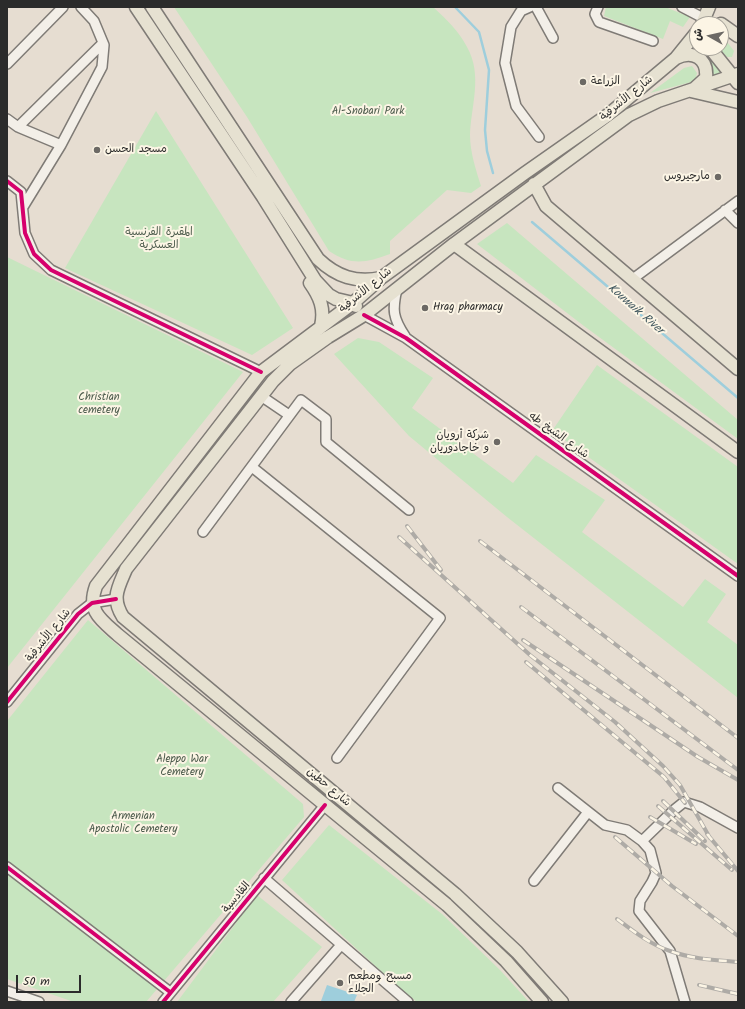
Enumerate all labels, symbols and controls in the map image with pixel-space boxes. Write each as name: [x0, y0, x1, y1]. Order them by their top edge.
north arrow: [689, 16, 729, 56]
text: ش: [688, 27, 708, 42]
street label: شارع الأشرفية: [598, 74, 656, 124]
place label: الزراعة: [591, 75, 620, 89]
marker: الزراعة: [578, 77, 588, 87]
park label: Al-Snobari Park: [332, 105, 404, 119]
place label: مسجد الحسن: [105, 143, 167, 157]
marker: مسجد الحسن: [92, 145, 102, 155]
place label: مارجيروس: [664, 170, 710, 184]
marker: مارجيروس: [713, 172, 723, 182]
park label: المقبرة الفرنسية العسكرية: [125, 226, 193, 252]
street label: شارع الأشرفية: [337, 266, 395, 316]
water label: Kouwaik River: [604, 282, 666, 338]
place label: Hrag pharmacy: [433, 301, 503, 315]
marker: Hrag pharmacy: [420, 303, 430, 313]
park label: Christian cemetery: [78, 391, 120, 417]
street label: شارع الشيخ طه: [526, 410, 590, 462]
place label: شركة أرويان و خاجادوريان: [430, 429, 489, 455]
marker: شركة أرويان و خاجادوريان: [492, 437, 502, 447]
street label: شارع الأشرفية: [24, 607, 74, 665]
park label: Aleppo War Cemetery: [156, 753, 208, 779]
street label: شارع حطين: [303, 766, 353, 810]
park label: Armenian Apostolic Cemetery: [89, 810, 177, 836]
street label: القادسية: [220, 880, 254, 916]
scale bar: [18, 967, 83, 993]
place label: مسبح ومطعم الجلاء: [348, 970, 412, 996]
text: 50 m: [23, 972, 50, 991]
marker: مسبح ومطعم الجلاء: [335, 978, 345, 988]

